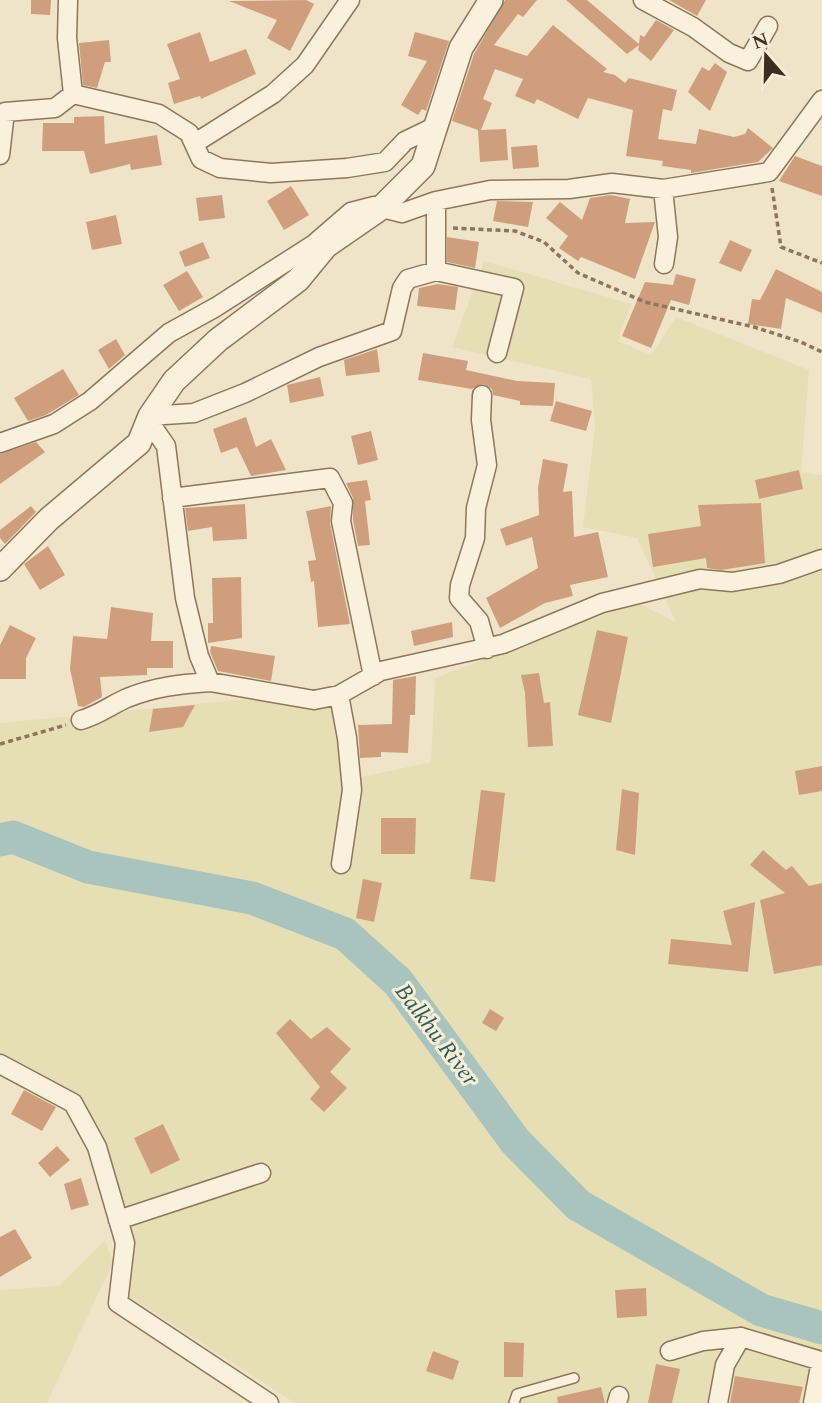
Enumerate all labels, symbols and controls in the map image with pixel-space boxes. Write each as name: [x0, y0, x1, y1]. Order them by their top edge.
north arrow: [731, 21, 801, 91]
text: N: [748, 25, 773, 58]
water label: Balkhu River: [386, 976, 487, 1095]

